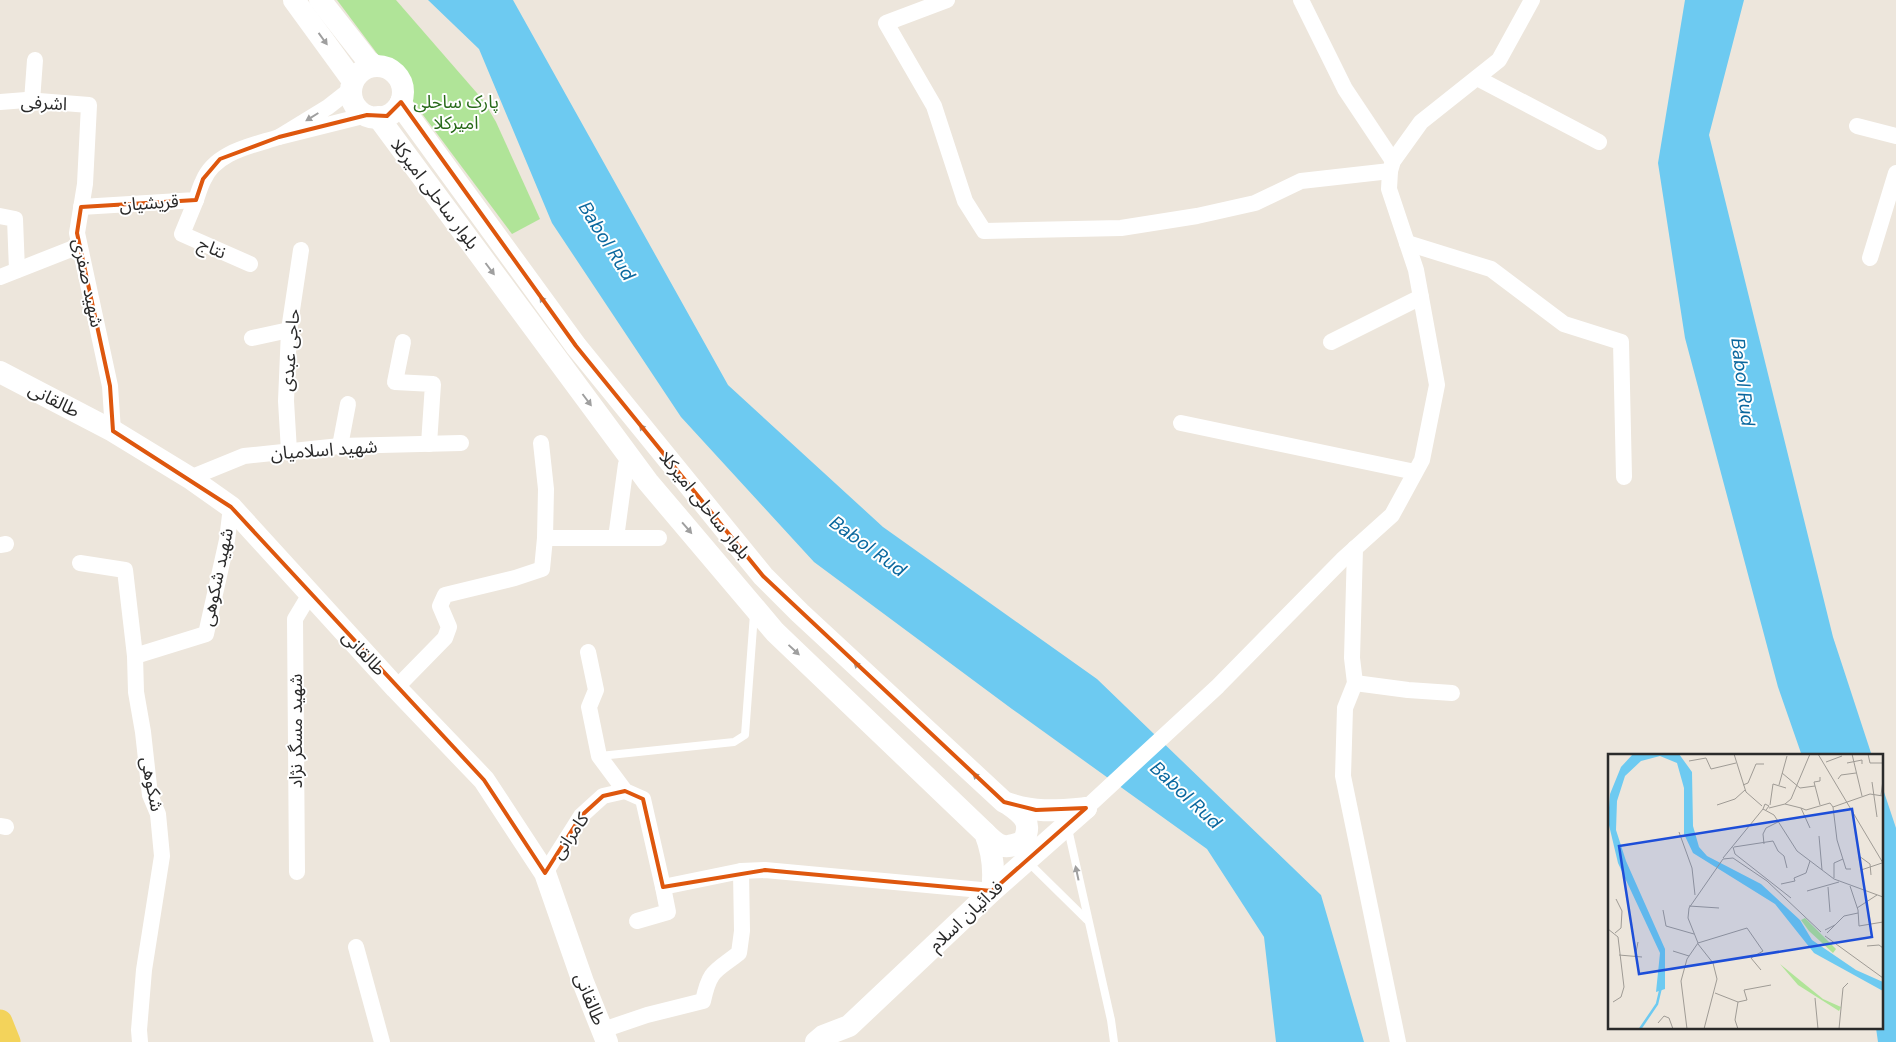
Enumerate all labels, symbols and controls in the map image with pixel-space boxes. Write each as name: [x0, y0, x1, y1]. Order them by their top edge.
one-way arrow: [318, 32, 328, 46]
street label: اشرفی: [20, 90, 68, 116]
park label: پارک ساحلی امیرکلا: [413, 90, 499, 135]
one-way arrow: [305, 113, 319, 122]
street label: بلوار ساحلی امیرکلا: [385, 134, 485, 254]
street label: قریشیان: [118, 189, 180, 217]
water label: Babol Rud: [573, 197, 642, 286]
street label: نتاج: [194, 231, 230, 265]
street label: شهید صفری: [67, 236, 109, 330]
one-way arrow: [485, 262, 496, 275]
one-way arrow: [539, 296, 550, 309]
street label: حاجی عبدی: [274, 308, 306, 392]
water label: Babol Rud: [1725, 336, 1761, 429]
street label: طالقانی: [24, 377, 84, 423]
one-way arrow: [582, 393, 592, 407]
one-way arrow: [639, 424, 650, 437]
street label: شهید اسلامیان: [270, 434, 378, 466]
street label: بلوار ساحلی امیرکلا: [654, 446, 756, 564]
water label: Babol Rud: [825, 510, 912, 583]
one-way arrow: [681, 522, 692, 535]
street label: شهید شکوهی: [195, 526, 239, 628]
street label: طالقانی: [337, 625, 391, 681]
one-way arrow: [788, 644, 800, 656]
one-way arrow: [853, 661, 865, 673]
street label: شهید مسگر نژاد: [284, 674, 308, 788]
inset map: [1608, 754, 1884, 1030]
street label: شکوهی: [135, 755, 169, 813]
water label: Babol Rud: [1145, 756, 1228, 835]
one-way arrow: [972, 772, 984, 784]
street label: کامرانی: [545, 808, 595, 864]
one-way arrow: [1073, 864, 1081, 880]
street label: فدائیان اسلام: [924, 875, 1010, 958]
street label: طالقانی: [569, 969, 611, 1029]

